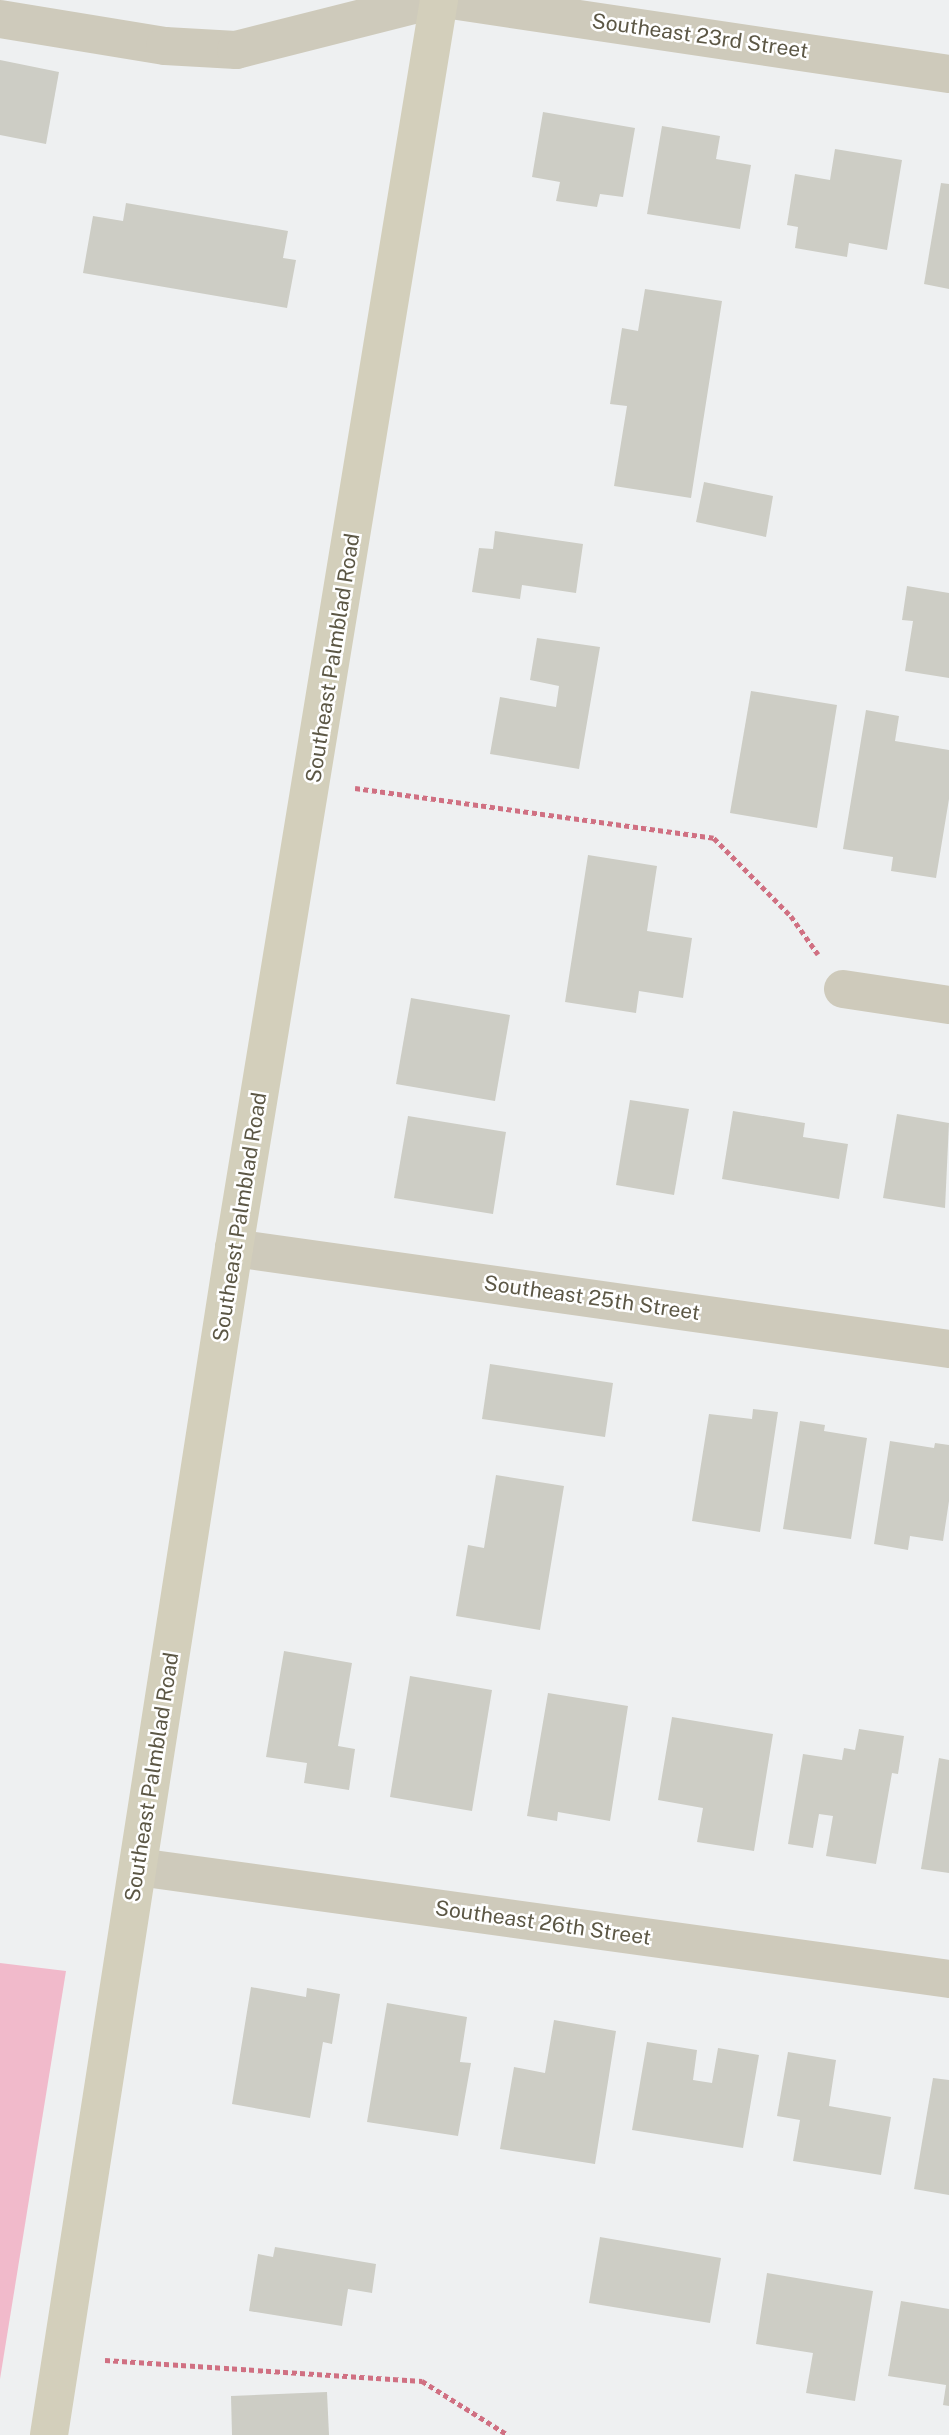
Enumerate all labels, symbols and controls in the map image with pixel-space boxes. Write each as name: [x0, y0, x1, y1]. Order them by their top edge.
street label: Southeast 23rd Street: [590, 8, 810, 64]
street label: Southeast Palmblad Road: [301, 531, 365, 785]
street label: Southeast Palmblad Road: [208, 1090, 272, 1344]
street label: Southeast 25th Street: [482, 1270, 702, 1326]
street label: Southeast Palmblad Road: [120, 1650, 184, 1904]
street label: Southeast 26th Street: [434, 1895, 652, 1951]

